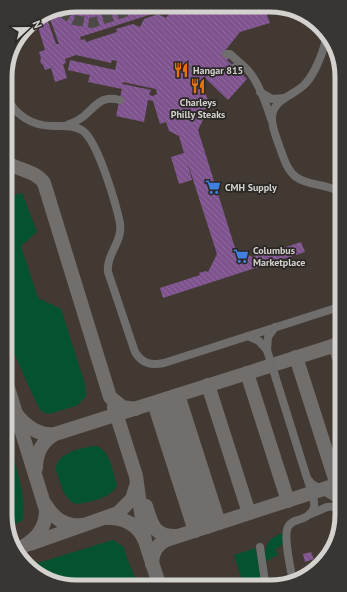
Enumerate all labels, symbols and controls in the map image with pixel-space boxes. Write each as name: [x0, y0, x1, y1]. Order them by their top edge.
north arrow: [8, 8, 48, 48]
text: N: [29, 18, 45, 30]
restaurant icon: Hangar 815: [172, 61, 190, 79]
place label: Hangar 815: [193, 64, 243, 77]
restaurant icon: Charleys Philly Steaks: [189, 77, 207, 95]
place label: Charleys Philly Steaks: [171, 96, 225, 121]
supermarket icon: CMH Supply: [204, 178, 222, 196]
place label: CMH Supply: [225, 181, 277, 194]
place label: Columbus Marketplace: [253, 244, 305, 269]
supermarket icon: Columbus Marketplace: [232, 247, 250, 265]

